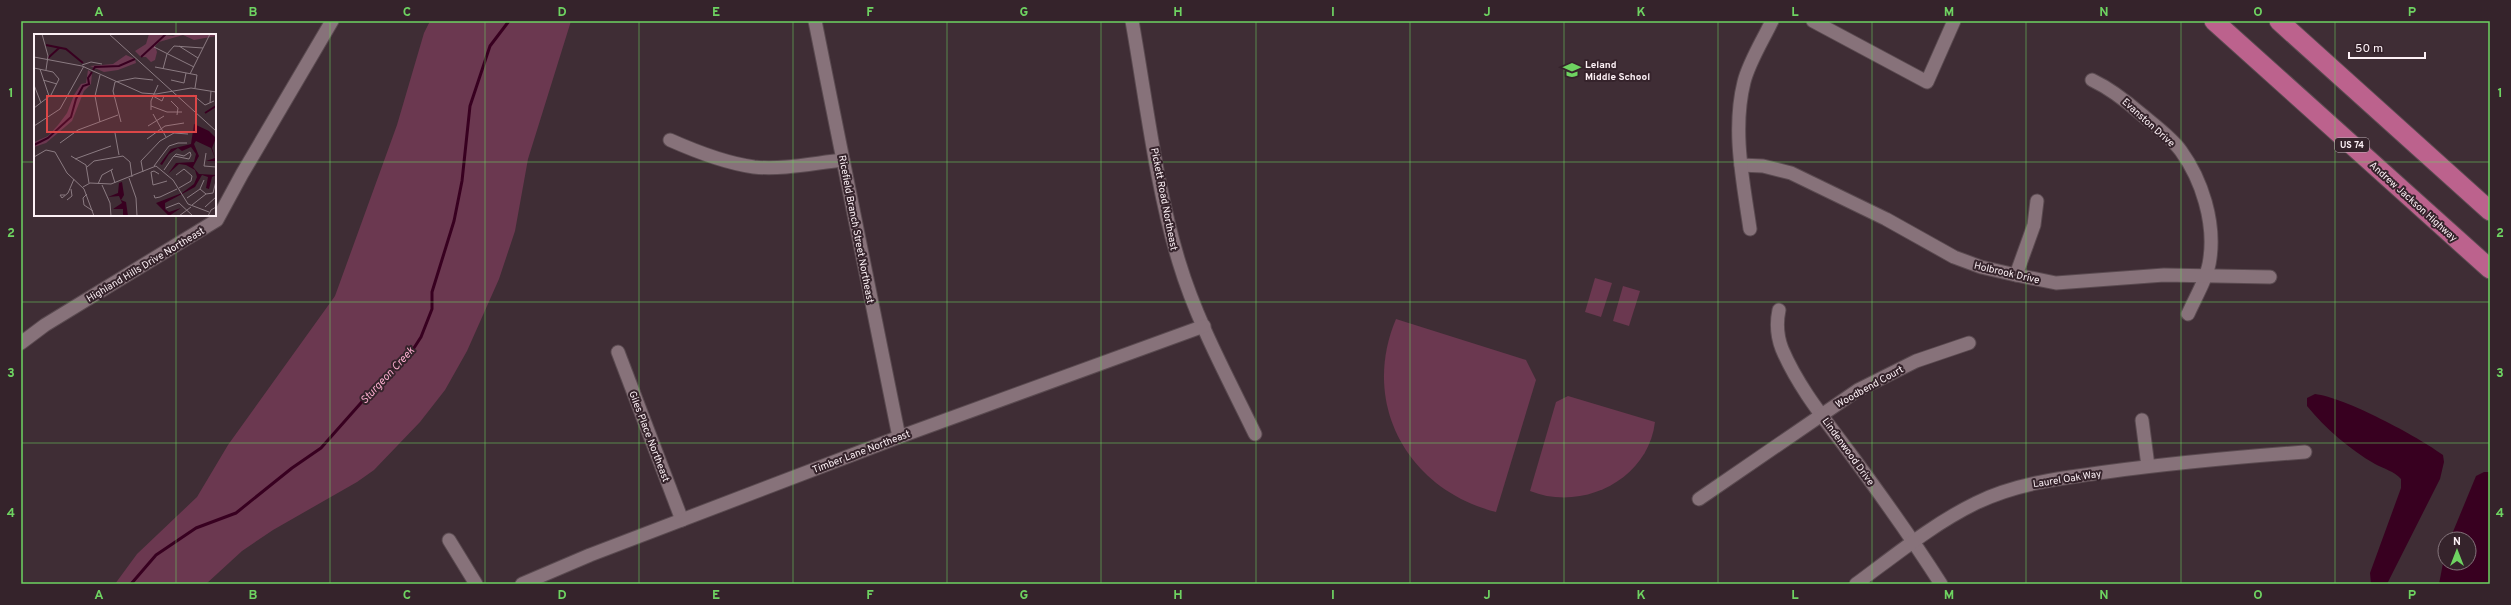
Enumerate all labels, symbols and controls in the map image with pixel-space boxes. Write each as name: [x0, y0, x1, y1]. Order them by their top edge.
text: A: [94, 5, 104, 21]
text: B: [249, 5, 258, 21]
text: C: [403, 5, 411, 21]
text: D: [557, 5, 567, 21]
text: E: [712, 5, 720, 21]
text: F: [866, 5, 874, 21]
text: G: [1020, 5, 1029, 21]
text: H: [1173, 5, 1183, 21]
text: I: [1331, 5, 1335, 21]
text: J: [1483, 5, 1491, 21]
text: K: [1636, 5, 1646, 21]
text: L: [1791, 5, 1799, 21]
text: M: [1944, 5, 1954, 21]
text: N: [2099, 5, 2109, 21]
text: O: [2253, 5, 2263, 21]
text: P: [2408, 5, 2417, 21]
inset map: [34, 34, 216, 216]
scale bar: [2349, 34, 2425, 60]
text: 50 m: [2355, 41, 2383, 57]
place label: Leland Middle School: [1585, 59, 1650, 84]
school or university icon: Leland Middle School: [1562, 60, 1582, 80]
text: 1: [8, 86, 14, 102]
text: 1: [2497, 86, 2503, 102]
street label: Evanston Drive: [2119, 96, 2177, 150]
road number: US 74: [2335, 138, 2369, 152]
street label: Pickett Road Northeast: [1147, 147, 1180, 252]
street label: Ricefield Branch Street Northeast: [835, 154, 876, 305]
street label: Andrew Jackson Highway: [2366, 159, 2460, 245]
street label: Highland Hills Drive Northeast: [84, 225, 207, 306]
text: 2: [7, 226, 15, 242]
text: 2: [2496, 226, 2504, 242]
street label: Holbrook Drive: [1973, 260, 2041, 287]
water label: Sturgeon Creek: [358, 344, 418, 407]
street label: Woodbend Court: [1833, 363, 1906, 411]
text: 3: [7, 366, 15, 382]
text: 3: [2496, 366, 2504, 382]
street label: Giles Place Northeast: [625, 389, 672, 484]
street label: Lindenwood Drive: [1819, 415, 1877, 488]
street label: Timber Lane Northeast: [811, 428, 913, 477]
street label: Laurel Oak Way: [2032, 468, 2102, 491]
text: 4: [7, 506, 15, 522]
text: 4: [2496, 506, 2504, 522]
north arrow: [2437, 531, 2477, 571]
text: N: [2453, 535, 2461, 549]
text: A: [94, 588, 104, 604]
text: B: [249, 588, 258, 604]
text: C: [403, 588, 411, 604]
text: D: [557, 588, 567, 604]
text: E: [712, 588, 720, 604]
text: F: [866, 588, 874, 604]
text: G: [1020, 588, 1029, 604]
text: H: [1173, 588, 1183, 604]
text: I: [1331, 588, 1335, 604]
text: J: [1483, 588, 1491, 604]
text: K: [1636, 588, 1646, 604]
text: L: [1791, 588, 1799, 604]
text: M: [1944, 588, 1954, 604]
text: N: [2099, 588, 2109, 604]
text: O: [2253, 588, 2263, 604]
text: P: [2408, 588, 2417, 604]

